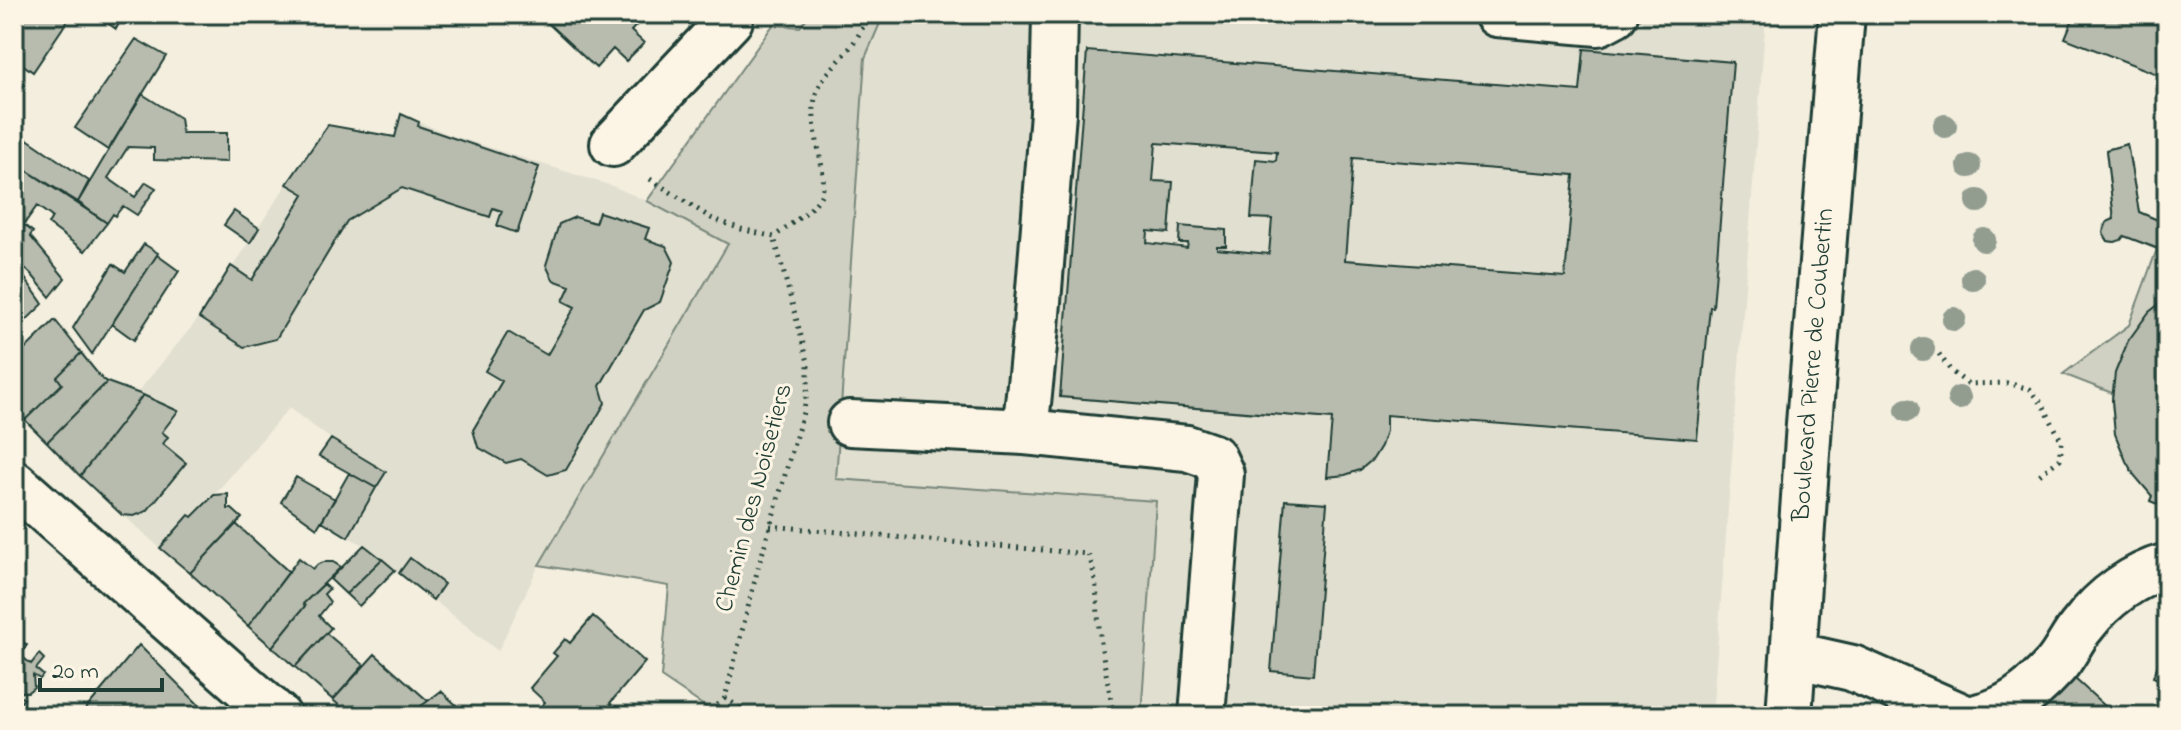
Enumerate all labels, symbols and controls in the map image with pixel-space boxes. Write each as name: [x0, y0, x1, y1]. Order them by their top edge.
street label: Boulevard Pierre de Coubertin: [1783, 207, 1845, 524]
street label: Chemin des Noisetiers: [706, 379, 804, 617]
scale bar: [40, 642, 162, 692]
text: 20 m: [52, 655, 99, 690]

